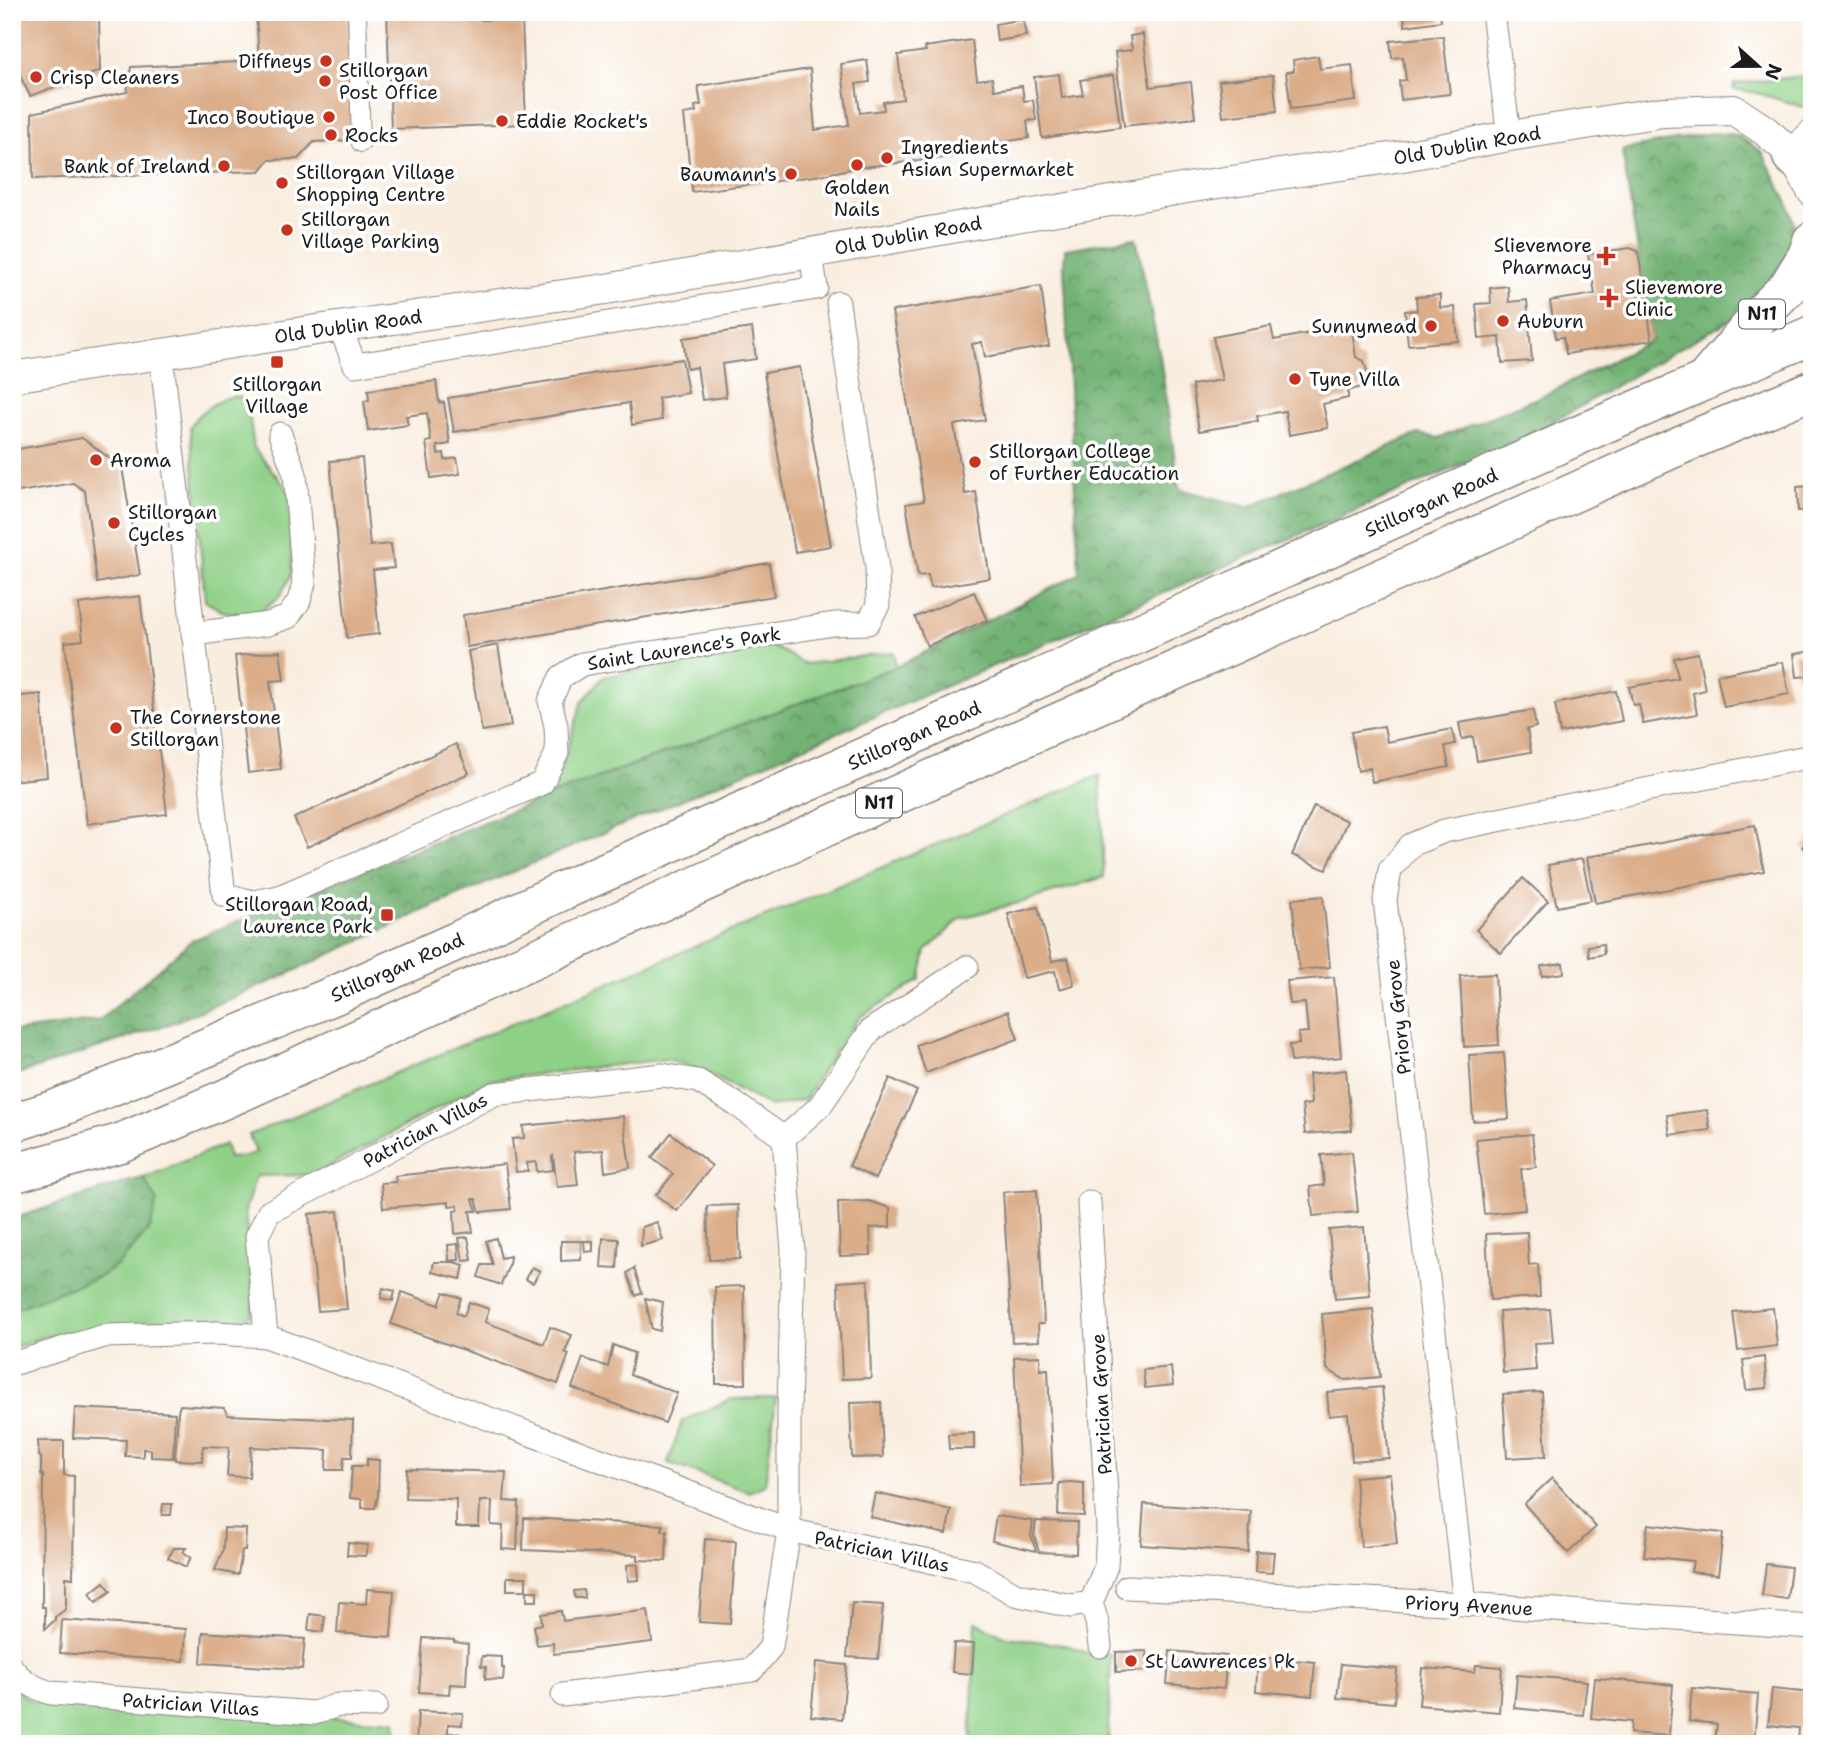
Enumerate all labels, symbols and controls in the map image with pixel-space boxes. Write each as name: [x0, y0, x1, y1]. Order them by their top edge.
north arrow: [1722, 32, 1792, 102]
place label: Diffneys: [238, 49, 312, 74]
marker: Diffneys: [318, 53, 334, 69]
place label: Stillorgan Post Office: [339, 58, 438, 105]
text: N: [1759, 60, 1788, 83]
place label: Crisp Cleaners: [50, 65, 180, 90]
marker: Crisp Cleaners: [28, 69, 44, 85]
marker: Stillorgan Post Office: [317, 73, 333, 89]
place label: Inco Boutique: [187, 105, 315, 130]
marker: Inco Boutique: [321, 109, 337, 125]
place label: Eddie Rocket's: [516, 109, 648, 134]
marker: Eddie Rocket's: [494, 113, 510, 129]
street label: Old Dublin Road: [1392, 120, 1543, 171]
place label: Rocks: [345, 123, 398, 148]
marker: Rocks: [323, 127, 339, 143]
place label: Ingredients Asian Supermarket: [901, 135, 1074, 182]
marker: Ingredients Asian Supermarket: [879, 150, 895, 166]
place label: Bank of Ireland: [64, 154, 210, 179]
marker: Golden Nails: [849, 157, 865, 173]
marker: Bank of Ireland: [216, 158, 232, 174]
place label: Stillorgan Village Shopping Centre: [296, 160, 455, 207]
place label: Baumann's: [680, 162, 777, 187]
marker: Baumann's: [783, 166, 799, 182]
marker: Stillorgan Village Shopping Centre: [274, 175, 290, 191]
place label: Golden Nails: [824, 175, 890, 222]
place label: Stillorgan Village Parking: [301, 207, 439, 254]
street label: Old Dublin Road: [833, 210, 984, 261]
marker: Stillorgan Village Parking: [279, 222, 295, 238]
place label: Slievemore Pharmacy: [1494, 233, 1592, 280]
marker: Slievemore Pharmacy: [1598, 248, 1614, 264]
place label: Slievemore Clinic: [1625, 275, 1723, 322]
marker: Slievemore Clinic: [1599, 288, 1619, 308]
road number: N11: [1739, 300, 1785, 328]
street label: Old Dublin Road: [273, 304, 424, 349]
place label: Auburn: [1517, 309, 1584, 334]
marker: Auburn: [1495, 313, 1511, 329]
place label: Sunnymead: [1312, 314, 1417, 339]
marker: Sunnymead: [1423, 318, 1439, 334]
marker: Stillorgan Village: [269, 354, 285, 370]
place label: Tyne Villa: [1309, 367, 1400, 392]
marker: Tyne Villa: [1287, 371, 1303, 387]
place label: Stillorgan Village: [232, 372, 322, 419]
place label: Stillorgan College of Further Education: [989, 439, 1179, 486]
place label: Aroma: [110, 448, 171, 473]
marker: Aroma: [88, 452, 104, 468]
marker: Stillorgan College of Further Education: [967, 454, 983, 470]
street label: Stillorgan Road: [1361, 462, 1502, 543]
place label: Stillorgan Cycles: [128, 500, 217, 547]
marker: Stillorgan Cycles: [106, 515, 122, 531]
street label: Saint Laurence's Park: [586, 621, 783, 676]
street label: Stillorgan Road: [844, 695, 985, 776]
place label: The Cornerstone Stillorgan: [130, 705, 281, 752]
marker: The Cornerstone Stillorgan: [108, 720, 124, 736]
road number: N11: [856, 788, 902, 818]
place label: Stillorgan Road, Laurence Park: [225, 892, 373, 939]
marker: Stillorgan Road, Laurence Park: [379, 907, 395, 923]
street label: Stillorgan Road: [327, 927, 468, 1008]
street label: Priory Grove: [1380, 958, 1417, 1076]
street label: Patrician Villas: [359, 1087, 492, 1174]
street label: Patrician Grove: [1085, 1333, 1118, 1475]
street label: Patrician Villas: [812, 1525, 952, 1578]
street label: Priory Avenue: [1404, 1590, 1534, 1621]
place label: St Lawrences Pk: [1145, 1649, 1296, 1674]
marker: St Lawrences Pk: [1123, 1653, 1139, 1669]
street label: Patrician Villas: [121, 1687, 261, 1722]

